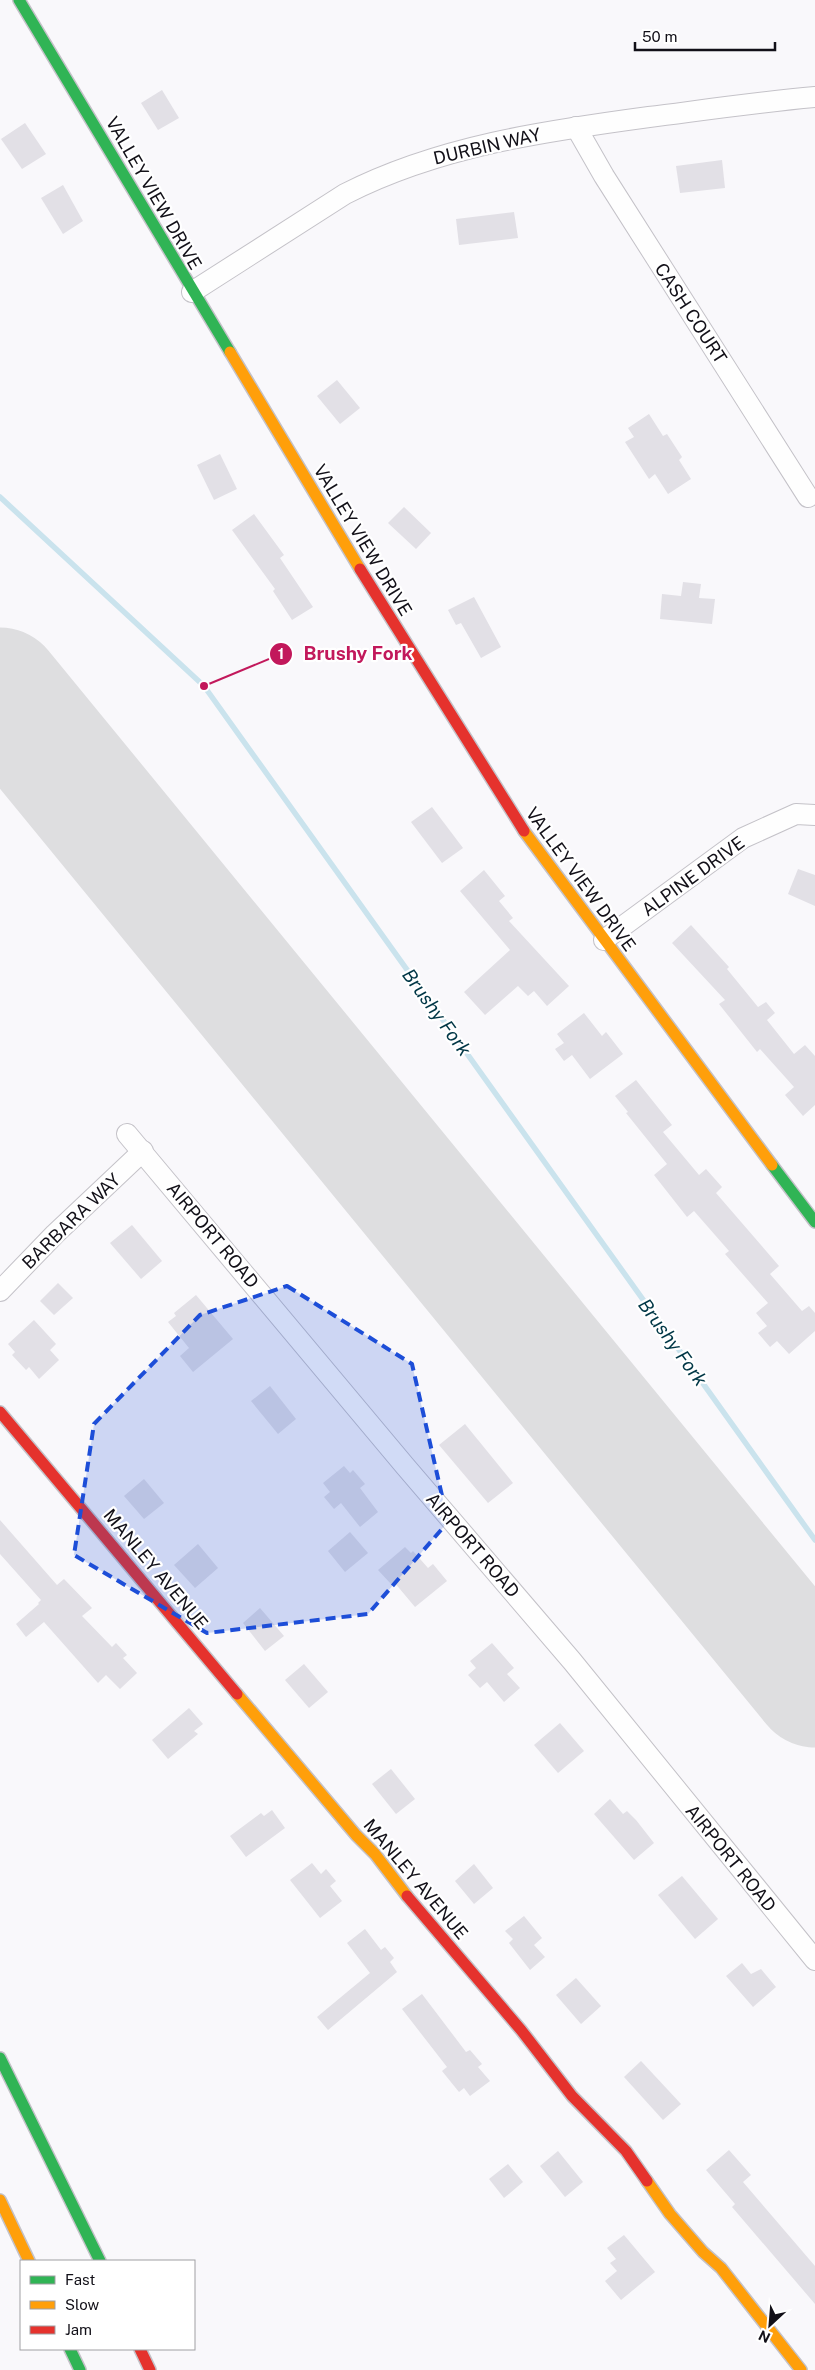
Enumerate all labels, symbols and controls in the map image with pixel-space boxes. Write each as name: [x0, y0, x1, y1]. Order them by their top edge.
scale bar: [635, 20, 775, 52]
text: 50 m: [642, 28, 677, 45]
street label: VALLEY VIEW DRIVE: [102, 113, 206, 273]
street label: DURBIN WAY: [431, 123, 543, 169]
street label: CASH COURT: [651, 259, 731, 367]
street label: VALLEY VIEW DRIVE: [309, 461, 417, 619]
callout: Brushy Fork: [268, 637, 422, 671]
text: Brushy Fork: [304, 642, 412, 664]
text: 1: [278, 645, 284, 662]
street label: VALLEY VIEW DRIVE: [522, 803, 640, 955]
street label: ALPINE DRIVE: [638, 832, 748, 920]
water label: Brushy Fork: [398, 964, 476, 1060]
street label: BARBARA WAY: [18, 1169, 124, 1273]
street label: AIRPORT ROAD: [163, 1178, 263, 1292]
water label: Brushy Fork: [634, 1294, 712, 1390]
street label: AIRPORT ROAD: [422, 1488, 524, 1602]
street label: MANLEY AVENUE: [100, 1505, 212, 1633]
street label: AIRPORT ROAD: [681, 1800, 781, 1916]
street label: MANLEY AVENUE: [360, 1815, 472, 1943]
legend: [20, 2260, 195, 2350]
text: Fast: [65, 2271, 95, 2288]
text: Slow: [65, 2296, 100, 2313]
north arrow: [745, 2300, 795, 2350]
text: Jam: [65, 2321, 92, 2338]
text: N: [756, 2327, 773, 2346]

